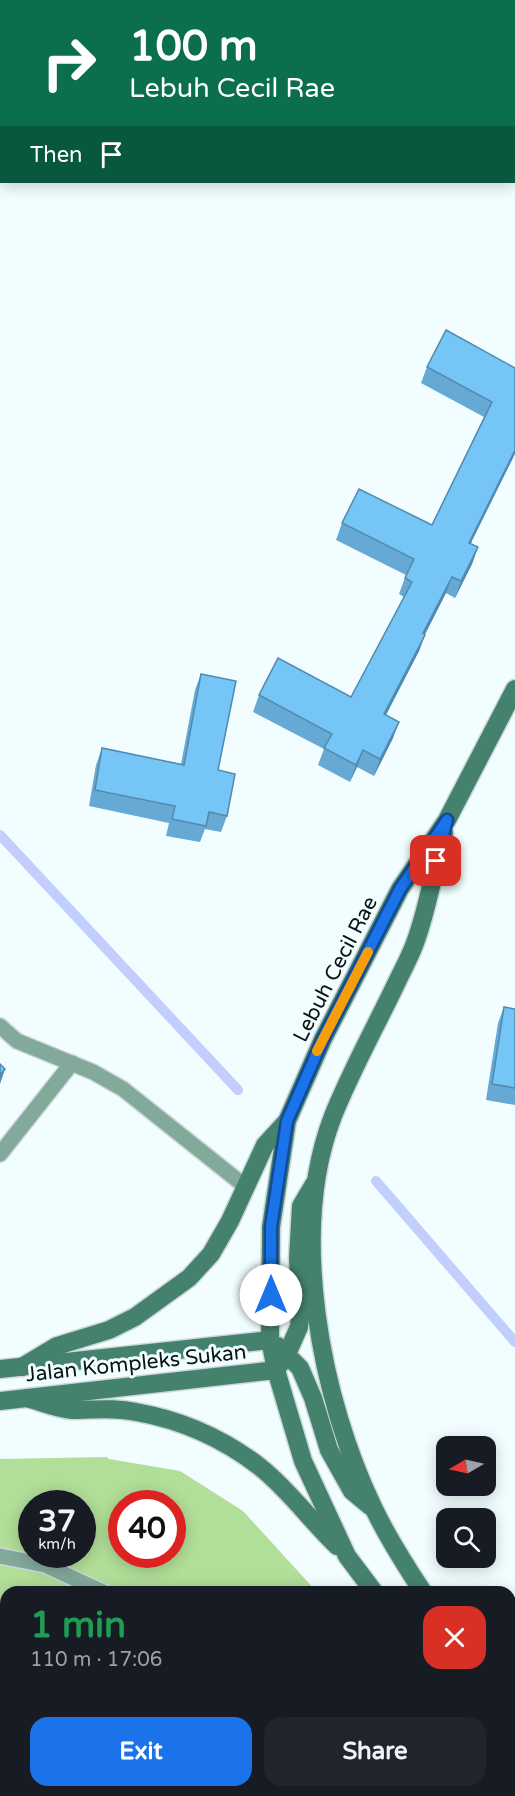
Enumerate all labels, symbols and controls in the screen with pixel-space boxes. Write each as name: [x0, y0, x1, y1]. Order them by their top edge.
text: 100 m: [129, 21, 258, 72]
icon: right: [30, 24, 108, 102]
text: Lebuh Cecil Rae: [129, 72, 335, 105]
icon: arrive: [95, 138, 128, 171]
text: Then: [30, 142, 83, 168]
pin: [410, 835, 461, 886]
icon: arrive: [419, 844, 452, 877]
street label: Lebuh Cecil Rae: [288, 892, 383, 1046]
position arrow: [239, 1263, 303, 1327]
street label: Jalan Kompleks Sukan: [25, 1339, 248, 1388]
north arrow: [436, 1436, 496, 1496]
map controls: [436, 1436, 496, 1568]
speed limit sign: 40: [108, 1490, 186, 1568]
text: 37: [38, 1503, 76, 1540]
button: search: [436, 1508, 496, 1568]
text: km/h: [38, 1535, 76, 1553]
text: 1 min: [30, 1604, 126, 1647]
button: close: [423, 1606, 486, 1669]
text: 110 m · 17:06: [30, 1648, 162, 1672]
button: Exit: [30, 1717, 252, 1786]
button: Share: [264, 1717, 486, 1786]

